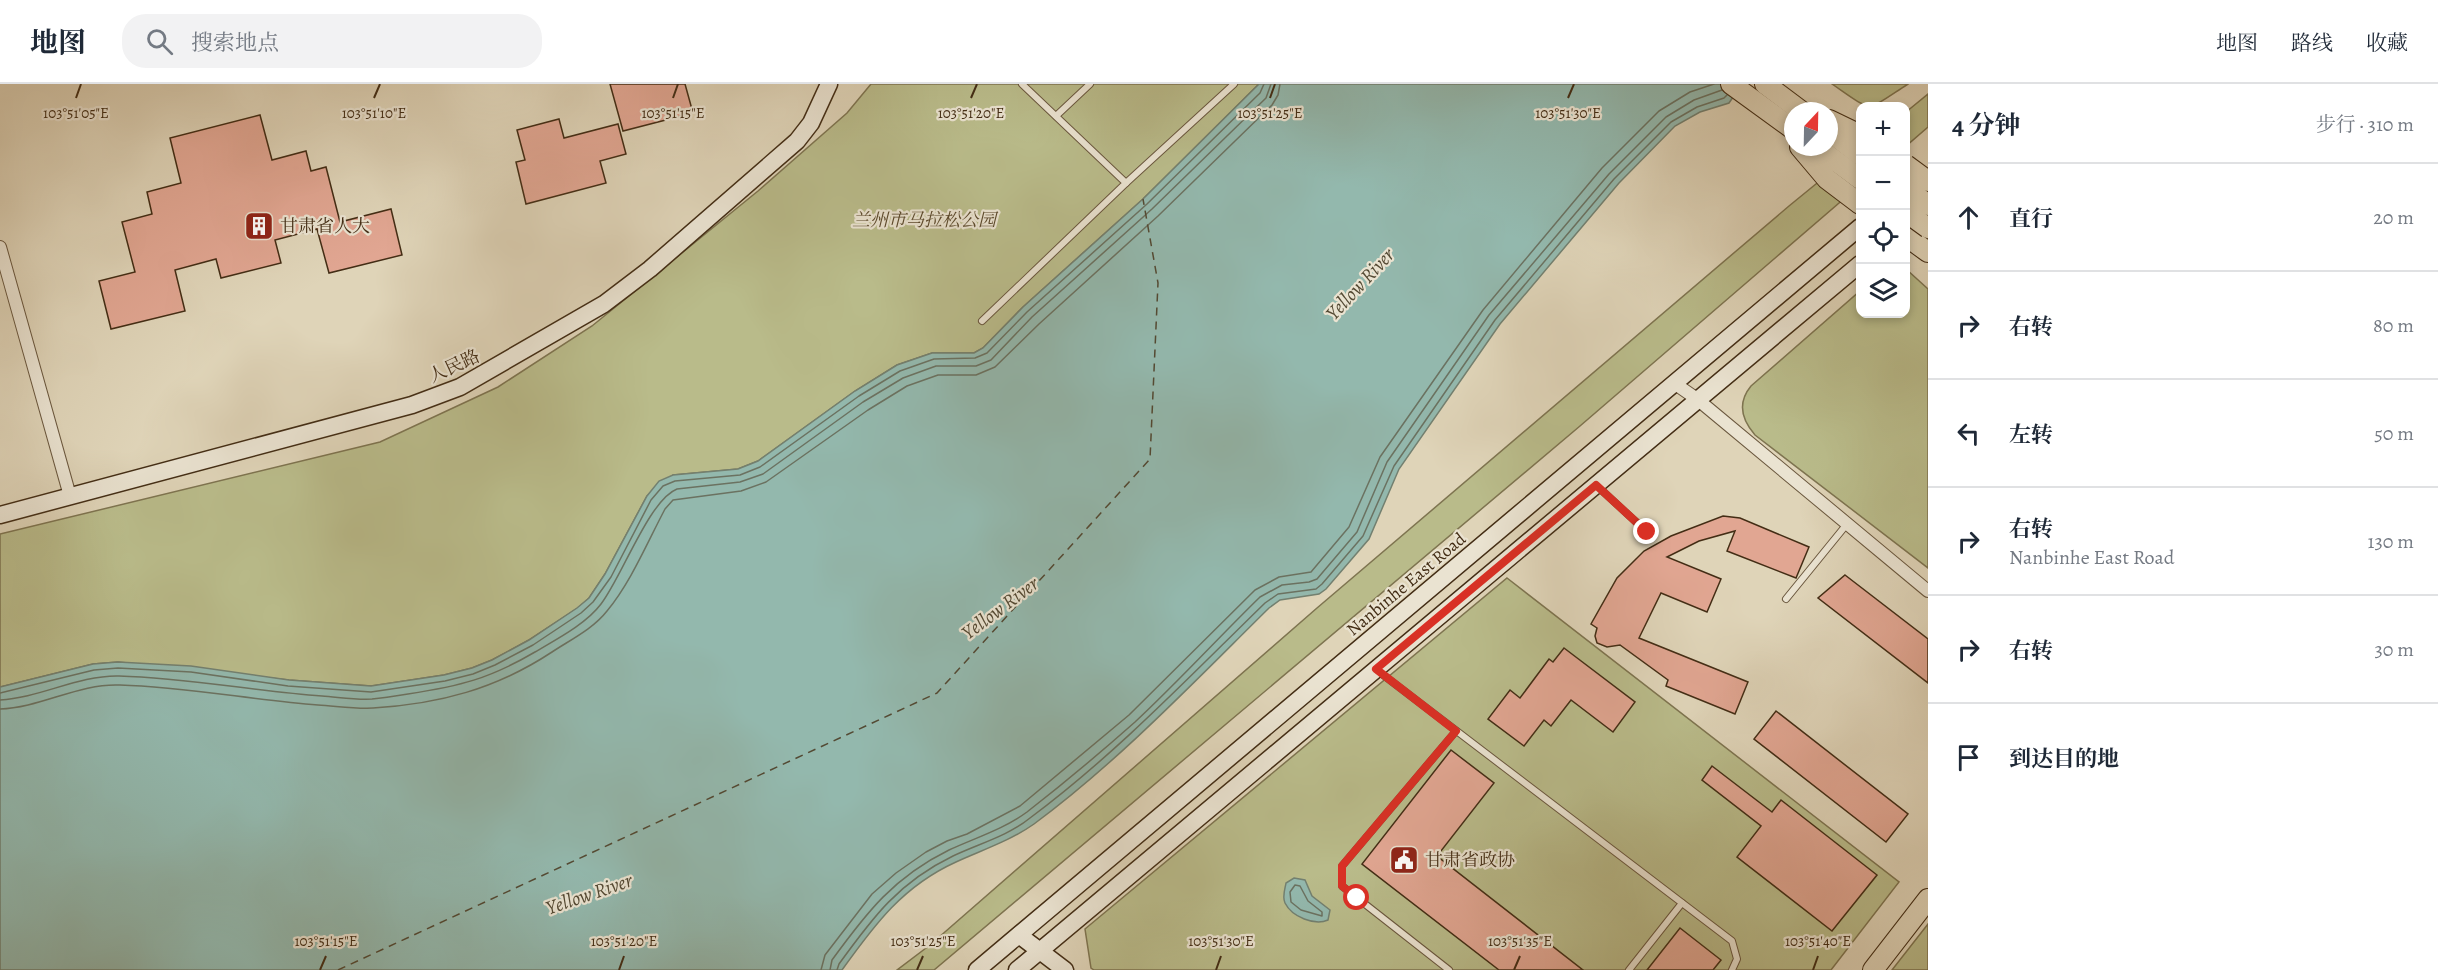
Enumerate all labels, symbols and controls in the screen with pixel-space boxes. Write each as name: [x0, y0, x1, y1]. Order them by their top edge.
search box: [122, 14, 542, 68]
text: 地图: [30, 24, 86, 62]
icon: search: [143, 25, 176, 58]
text: 搜索地点: [191, 28, 279, 58]
text: 地图: [2216, 29, 2258, 57]
text: 路线: [2291, 29, 2333, 57]
text: 收藏: [2366, 29, 2408, 57]
north arrow: [1784, 102, 1838, 156]
map controls: [1856, 102, 1910, 318]
button: +: [1856, 102, 1910, 156]
text: 103°51'05"E: [43, 103, 109, 123]
text: 103°51'10"E: [342, 103, 406, 123]
text: 103°51'15"E: [641, 103, 705, 123]
text: 103°51'20"E: [938, 103, 1004, 123]
text: 103°51'25"E: [1237, 103, 1303, 123]
text: 103°51'30"E: [1535, 103, 1601, 123]
text: 4 分钟: [1952, 108, 2021, 143]
text: 步行 · 310 m: [2316, 111, 2414, 138]
button: −: [1856, 156, 1910, 210]
icon: ahead: [1952, 201, 1985, 234]
text: 直行: [2009, 204, 2053, 234]
text: 20 m: [2373, 204, 2414, 231]
park label: 兰州市马拉松公园: [852, 208, 999, 232]
building icon: 甘肃省人大: [243, 210, 275, 242]
button: locate: [1856, 210, 1910, 264]
place label: 甘肃省人大: [280, 214, 370, 238]
water label: Yellow River: [1320, 241, 1401, 326]
button: layers: [1856, 264, 1910, 318]
icon: right: [1952, 309, 1985, 342]
text: 右转: [2009, 312, 2053, 342]
text: 80 m: [2373, 312, 2414, 339]
street label: 人民路: [424, 344, 484, 388]
icon: left: [1952, 417, 1985, 450]
text: 左转: [2009, 420, 2053, 450]
text: 50 m: [2374, 420, 2414, 447]
text: 右转: [2009, 514, 2053, 544]
route end: [1633, 518, 1659, 544]
icon: right: [1952, 525, 1985, 558]
street label: Nanbinhe East Road: [1341, 527, 1471, 641]
text: 130 m: [2368, 528, 2414, 555]
text: Nanbinhe East Road: [2009, 544, 2175, 571]
water label: Yellow River: [956, 570, 1045, 646]
icon: right: [1952, 633, 1985, 666]
text: 右转: [2009, 636, 2053, 666]
text: 30 m: [2374, 636, 2414, 663]
icon: arrive: [1952, 741, 1985, 774]
text: 到达目的地: [2009, 744, 2119, 774]
public building icon: 甘肃省政协: [1388, 844, 1420, 876]
place label: 甘肃省政协: [1425, 848, 1515, 872]
water label: Yellow River: [542, 866, 637, 921]
route start: [1343, 884, 1369, 910]
text: 103°51'15"E: [294, 931, 358, 951]
text: 103°51'20"E: [591, 931, 657, 951]
text: 103°51'25"E: [890, 931, 956, 951]
text: 103°51'30"E: [1188, 931, 1254, 951]
text: 103°51'35"E: [1488, 931, 1552, 951]
text: 103°51'40"E: [1785, 931, 1851, 951]

